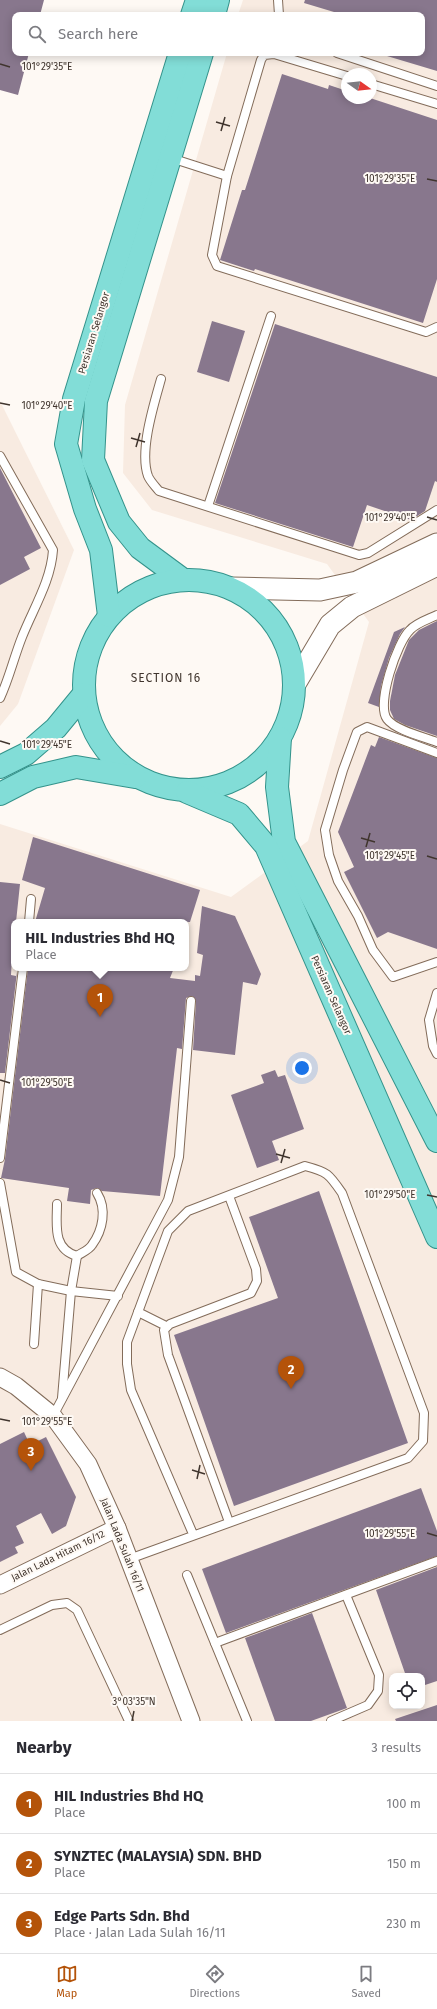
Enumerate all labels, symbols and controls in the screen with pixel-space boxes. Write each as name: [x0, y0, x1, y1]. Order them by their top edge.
search box: [12, 12, 425, 56]
icon: search: [26, 23, 48, 45]
text: Search here: [58, 25, 138, 43]
text: 101°29'35"E: [22, 61, 72, 73]
north arrow: [341, 68, 377, 104]
text: 101°29'35"E: [365, 173, 415, 185]
street label: Persiaran Selangor: [76, 291, 112, 375]
text: 101°29'40"E: [21, 400, 73, 412]
text: 101°29'40"E: [364, 512, 416, 524]
district label: SECTION 16: [131, 671, 201, 685]
text: 101°29'45"E: [22, 739, 72, 751]
text: 101°29'45"E: [365, 850, 415, 862]
popup: [11, 919, 189, 971]
text: HIL Industries Bhd HQ: [25, 929, 175, 947]
text: Place: [25, 947, 57, 962]
street label: Persiaran Selangor: [308, 954, 354, 1036]
pin: 1: [87, 984, 113, 1017]
your location: [292, 1058, 312, 1078]
text: 101°29'50"E: [21, 1077, 73, 1089]
text: 101°29'50"E: [364, 1189, 416, 1201]
pin: 2: [278, 1356, 304, 1389]
text: 101°29'55"E: [22, 1416, 72, 1428]
pin: 3: [18, 1438, 44, 1471]
street label: Jalan Lada Sulah 16/11: [98, 1496, 146, 1594]
street label: Jalan Lada Hitam 16/12: [9, 1528, 107, 1584]
text: 101°29'55"E: [365, 1528, 415, 1540]
map controls: [389, 1673, 425, 1709]
button: locate: [389, 1673, 425, 1709]
text: 3°03'35"N: [112, 1696, 156, 1708]
text: Nearby: [16, 1737, 71, 1758]
text: 3 results: [371, 1740, 421, 1755]
text: HIL Industries Bhd HQ: [54, 1787, 203, 1805]
text: 1: [26, 1796, 32, 1811]
text: 100 m: [386, 1796, 421, 1811]
text: Place: [54, 1805, 85, 1820]
text: SYNZTEC (MALAYSIA) SDN. BHD: [54, 1847, 262, 1865]
text: 2: [26, 1856, 32, 1871]
text: 150 m: [387, 1856, 421, 1871]
text: Place: [54, 1865, 85, 1880]
text: Edge Parts Sdn. Bhd: [54, 1907, 190, 1925]
text: 3: [26, 1916, 32, 1931]
text: 230 m: [386, 1916, 421, 1931]
text: Place · Jalan Lada Sulah 16/11: [54, 1925, 226, 1940]
tab: Map: [56, 1963, 78, 2000]
tab: Directions: [189, 1963, 240, 2000]
tab: Saved: [351, 1963, 381, 2000]

